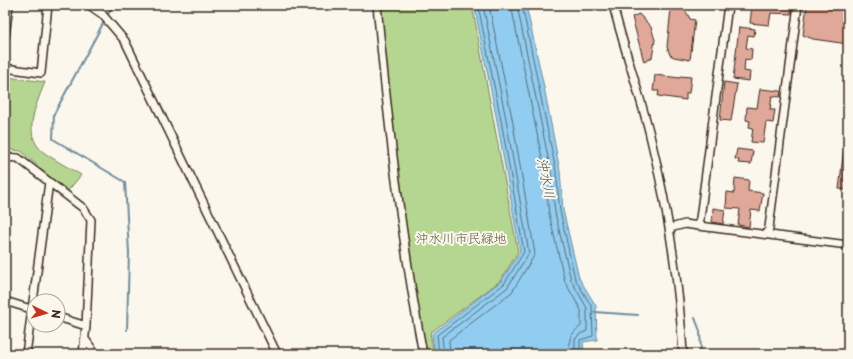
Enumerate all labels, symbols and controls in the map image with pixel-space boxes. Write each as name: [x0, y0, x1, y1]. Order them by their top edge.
water label: 沖水川: [532, 155, 561, 201]
park label: 沖水川市民緑地: [415, 228, 507, 247]
north arrow: [26, 293, 66, 333]
text: N: [48, 309, 65, 319]

